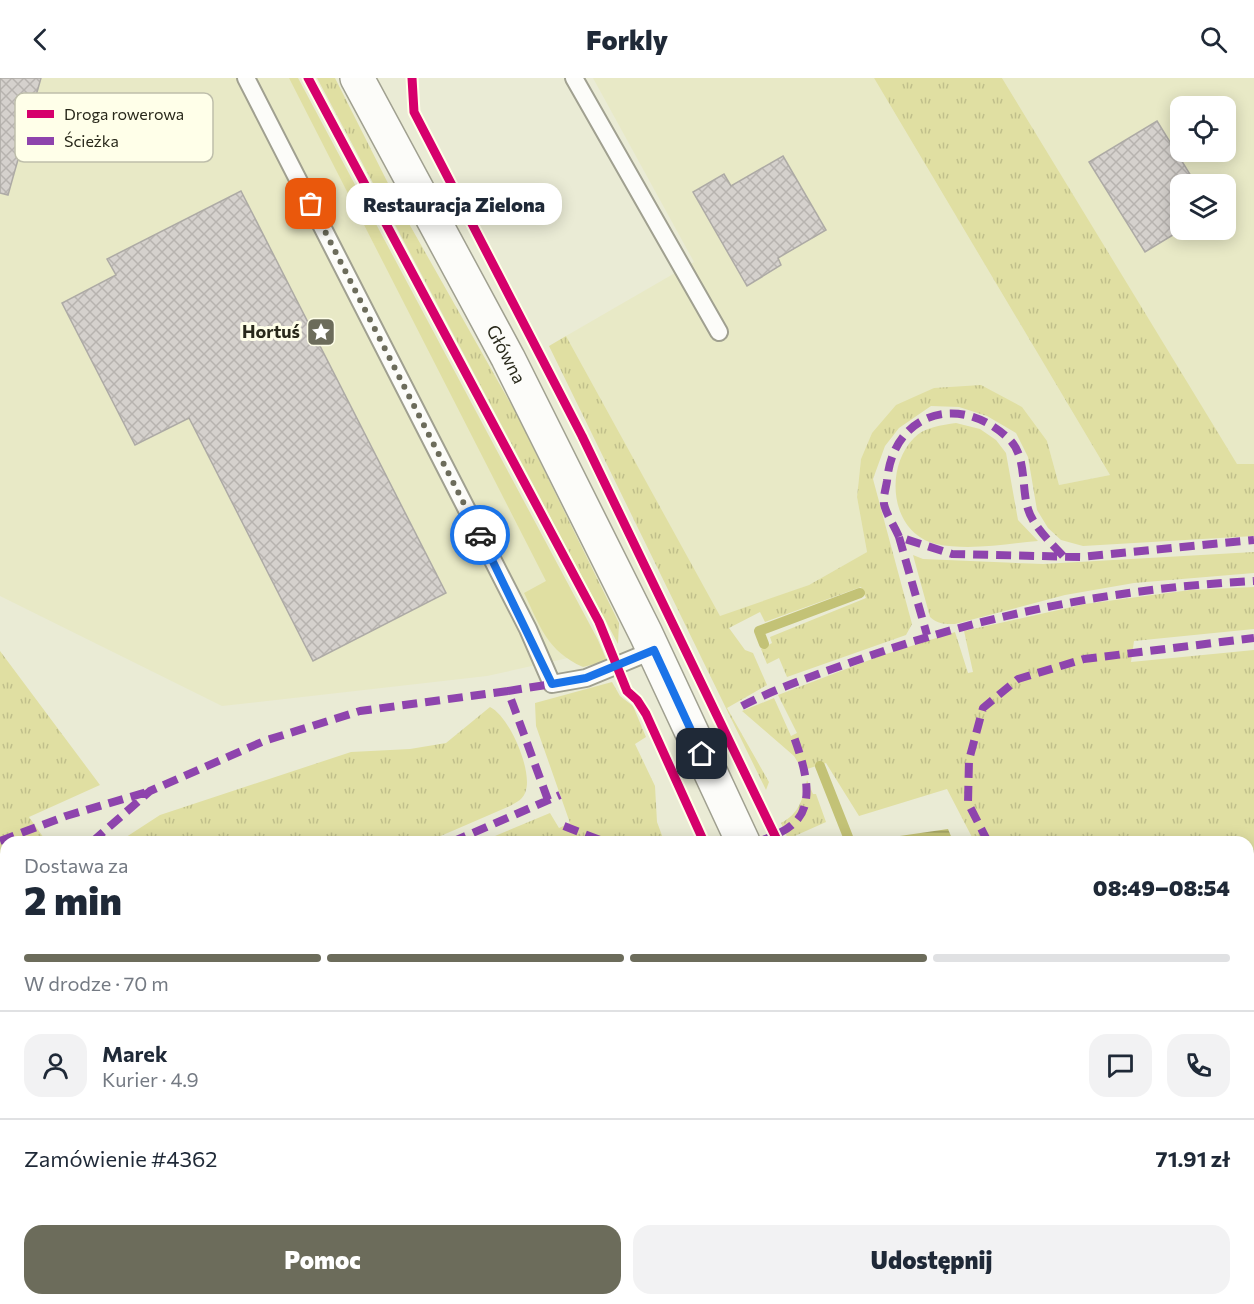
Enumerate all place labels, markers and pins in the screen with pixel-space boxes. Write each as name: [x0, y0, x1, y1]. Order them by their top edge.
pin: [285, 178, 336, 229]
callout: Restauracja Zielona: [347, 183, 563, 225]
place icon: Hortuś: [305, 316, 337, 348]
place label: Hortuś: [242, 320, 300, 342]
pin: [676, 728, 727, 779]

